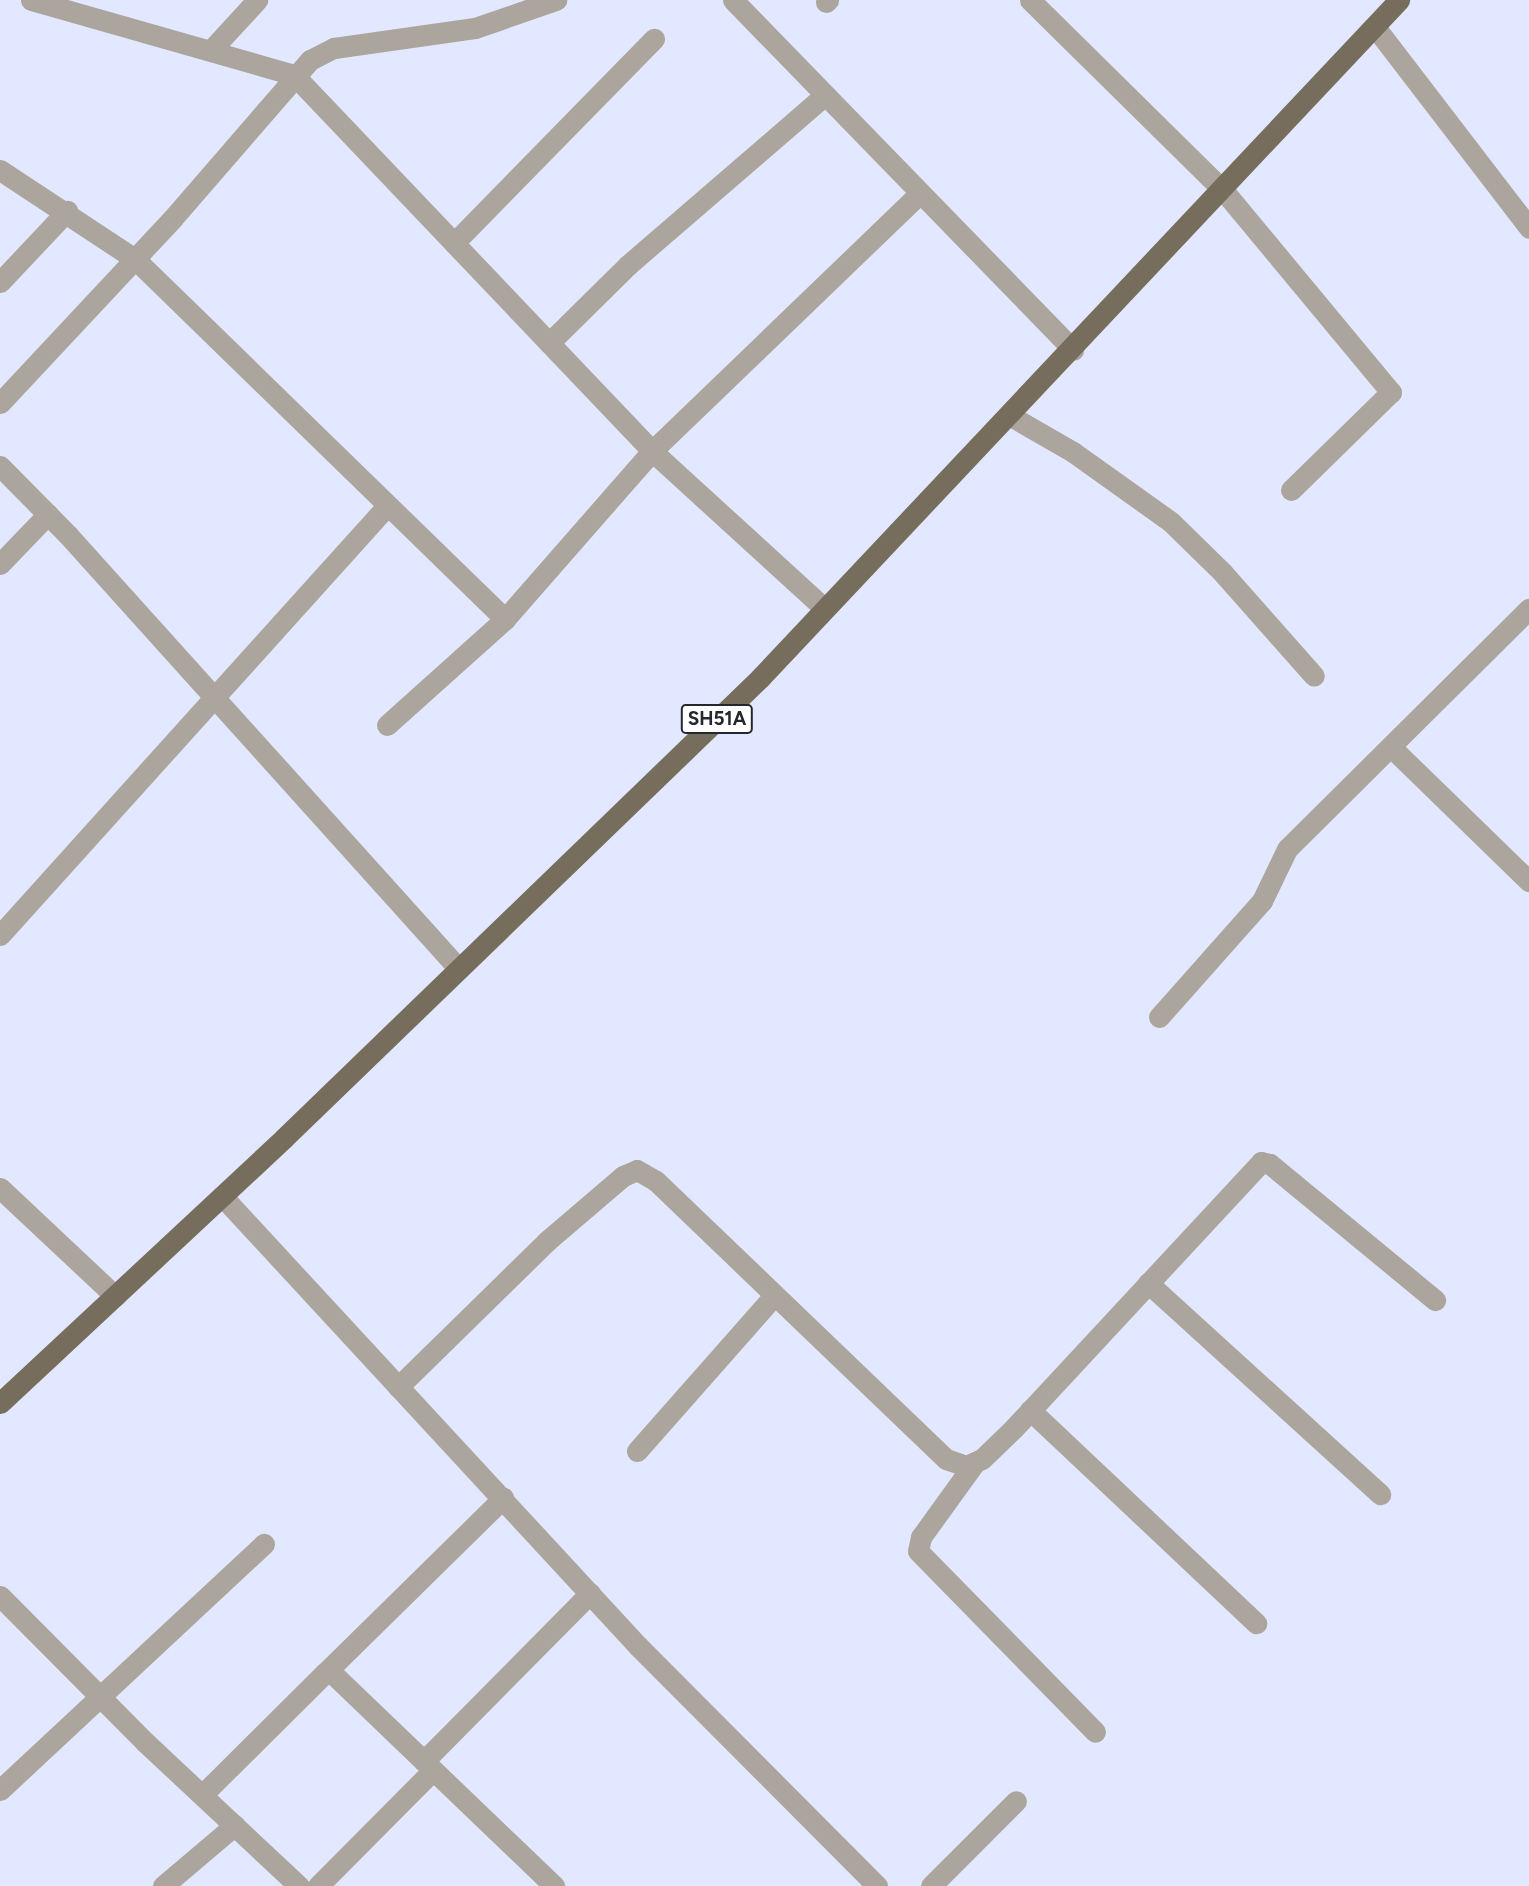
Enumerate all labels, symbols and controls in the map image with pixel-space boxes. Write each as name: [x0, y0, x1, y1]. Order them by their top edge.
road number: SH51A: [680, 704, 754, 734]

